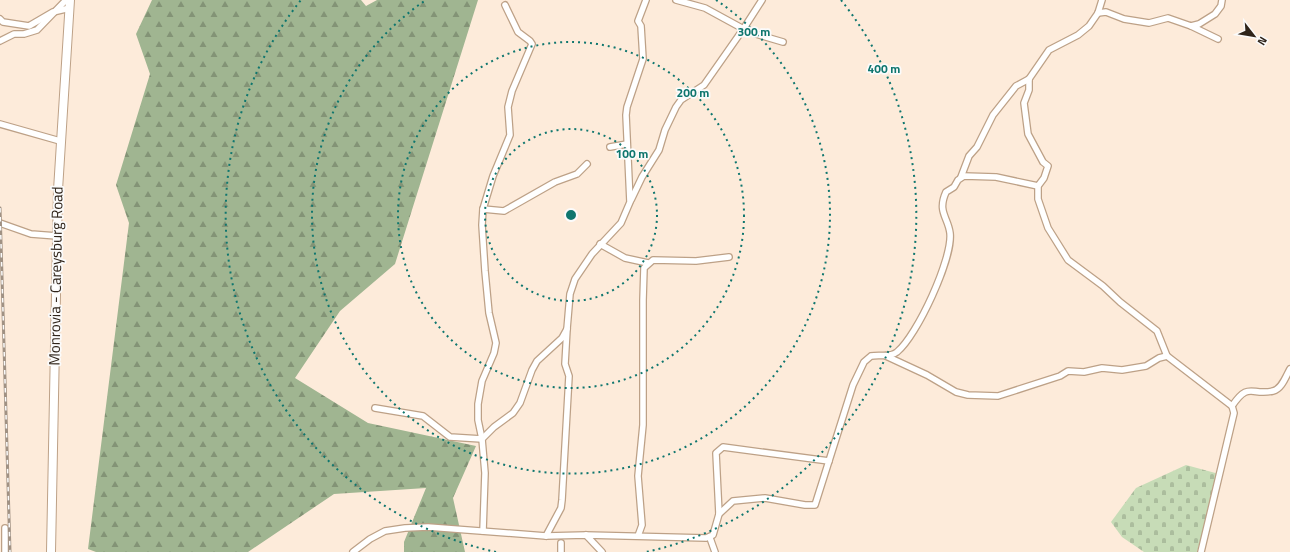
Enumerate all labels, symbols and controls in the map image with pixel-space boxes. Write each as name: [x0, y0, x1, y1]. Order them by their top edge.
north arrow: [1234, 16, 1274, 56]
text: 300 m: [738, 22, 770, 41]
text: N: [1254, 34, 1271, 49]
text: 400 m: [868, 59, 900, 78]
text: 200 m: [677, 83, 709, 102]
text: 100 m: [616, 144, 648, 163]
street label: Monrovia - Careysburg Road: [42, 186, 69, 366]
centre of rings: [564, 208, 578, 222]

